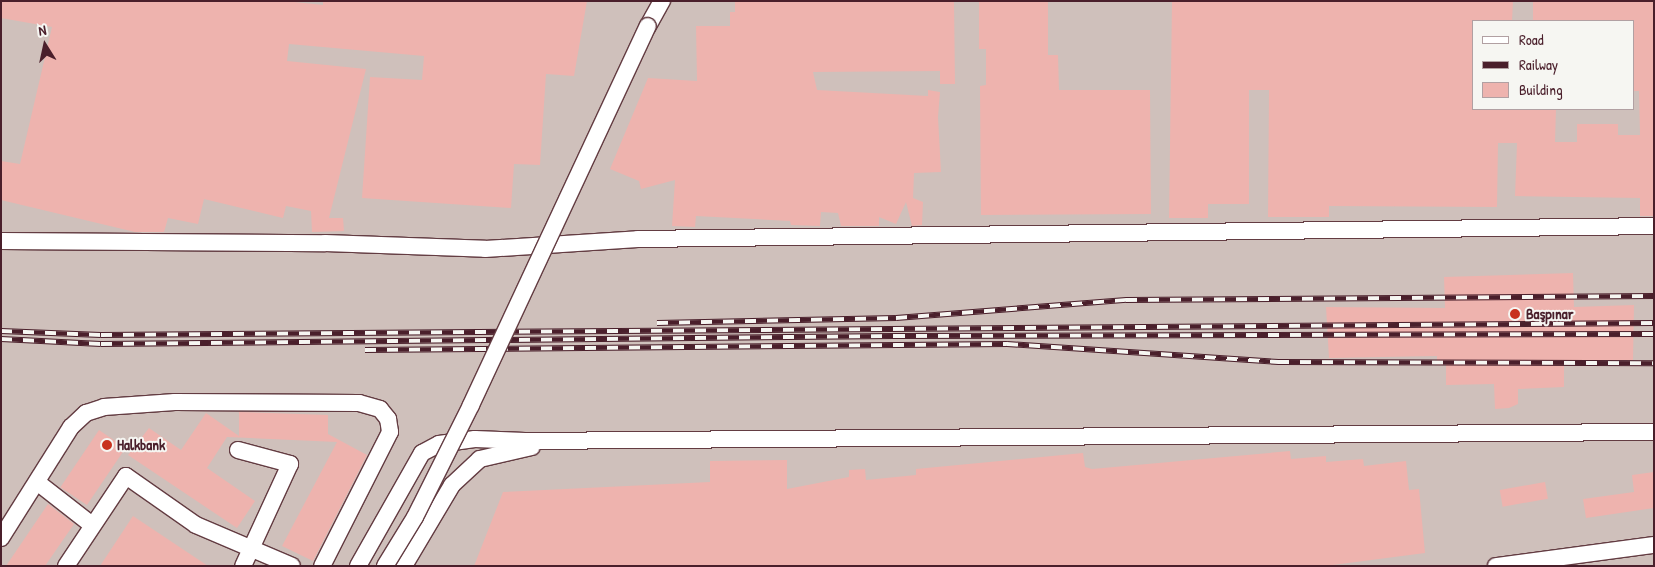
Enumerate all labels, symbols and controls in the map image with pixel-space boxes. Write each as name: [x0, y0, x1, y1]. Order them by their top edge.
north arrow: [20, 20, 70, 70]
text: N: [37, 20, 48, 40]
legend: [1472, 20, 1635, 110]
text: Road: [1519, 29, 1544, 50]
text: Railway: [1519, 54, 1558, 75]
text: Building: [1519, 79, 1563, 100]
place label: Başpınar: [1526, 305, 1573, 323]
marker: Başpınar: [1508, 307, 1522, 321]
place label: Halkbank: [117, 436, 165, 454]
marker: Halkbank: [101, 439, 113, 451]

